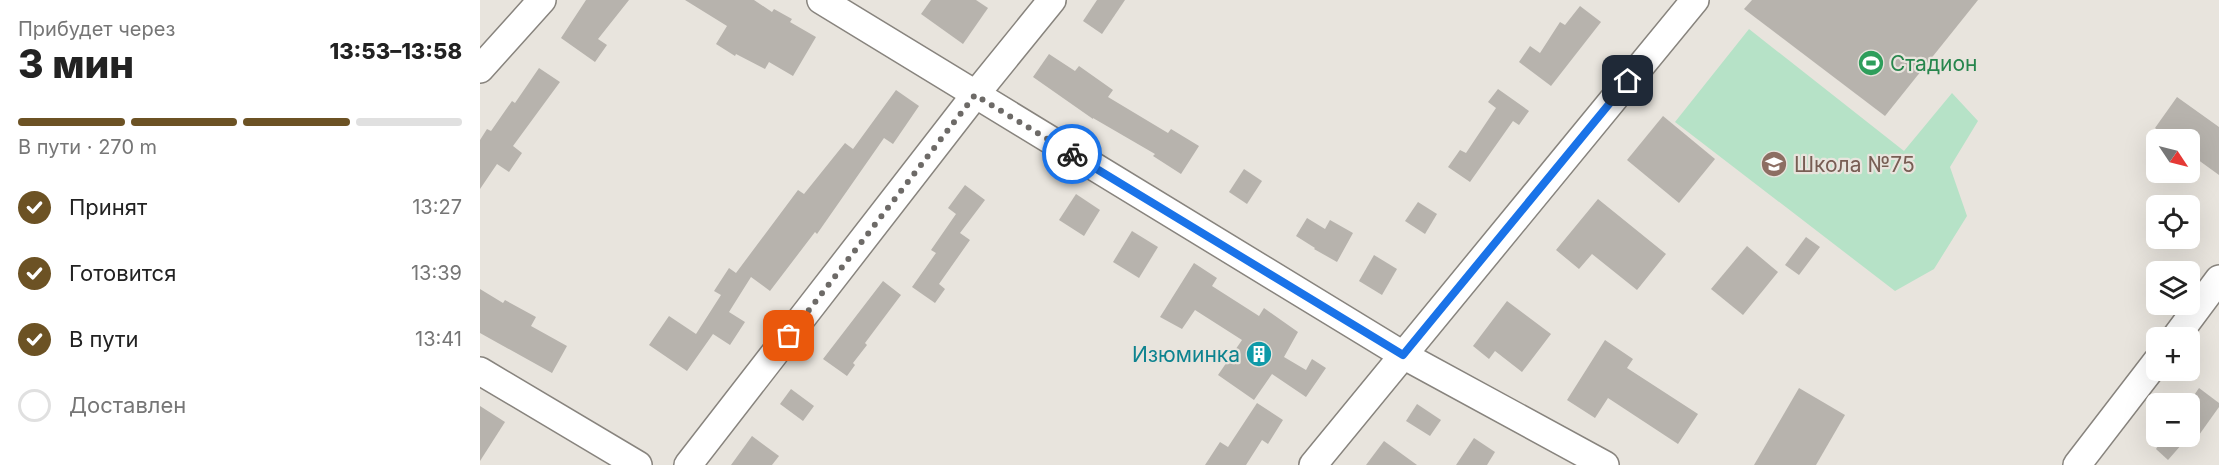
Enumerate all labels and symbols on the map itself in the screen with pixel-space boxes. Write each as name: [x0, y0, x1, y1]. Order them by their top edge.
sports icon: Стадион: [1856, 48, 1886, 78]
place label: Стадион: [1890, 51, 1978, 76]
pin: [1602, 55, 1653, 106]
courier: [1042, 124, 1102, 184]
north arrow: [2146, 129, 2200, 183]
school or university icon: Школа №75: [1759, 149, 1789, 179]
place label: Школа №75: [1794, 152, 1915, 177]
pin: [763, 310, 814, 361]
building icon: Изюминка: [1244, 339, 1274, 369]
place label: Изюминка: [1132, 342, 1240, 367]

